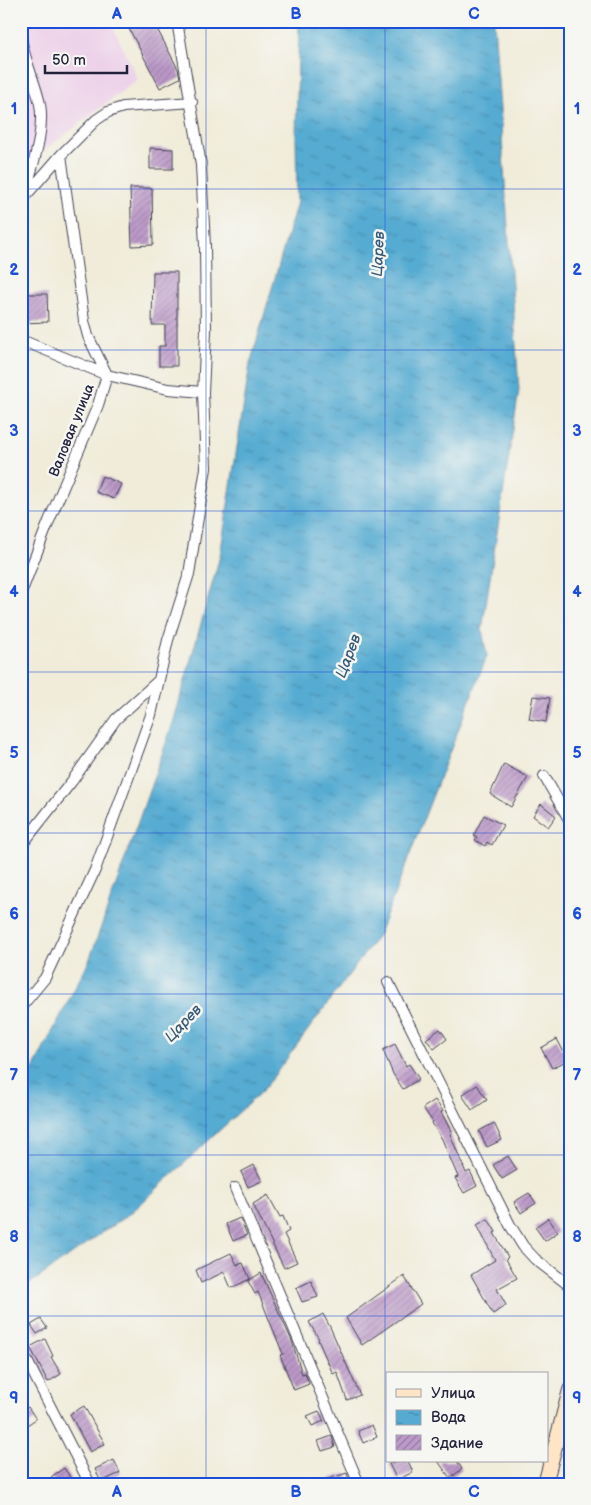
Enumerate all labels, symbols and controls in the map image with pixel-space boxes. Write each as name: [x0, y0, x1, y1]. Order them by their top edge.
text: A: [111, 5, 122, 24]
text: B: [290, 5, 302, 24]
text: C: [468, 5, 480, 24]
scale bar: [45, 42, 128, 74]
text: 50 m: [52, 51, 86, 70]
text: 1: [11, 100, 17, 119]
text: 1: [574, 100, 580, 119]
water label: Царев: [368, 231, 389, 277]
text: 2: [9, 261, 19, 280]
text: 2: [572, 261, 582, 280]
street label: Валовая улица: [45, 381, 98, 479]
text: 3: [9, 422, 19, 441]
text: 3: [572, 422, 582, 441]
text: 4: [9, 583, 19, 602]
text: 4: [572, 583, 582, 602]
water label: Царев: [332, 632, 365, 681]
text: 5: [9, 744, 19, 763]
text: 5: [572, 744, 582, 763]
text: 6: [9, 905, 19, 924]
text: 6: [572, 905, 582, 924]
water label: Царев: [161, 1000, 206, 1046]
text: 7: [10, 1066, 19, 1085]
text: 7: [573, 1066, 582, 1085]
text: 8: [9, 1228, 19, 1247]
text: 8: [572, 1228, 582, 1247]
legend: [386, 1372, 548, 1462]
text: Улица: [431, 1384, 476, 1403]
text: 9: [9, 1389, 19, 1408]
text: 9: [572, 1389, 582, 1408]
text: Вода: [431, 1408, 466, 1427]
text: Здание: [431, 1434, 483, 1453]
text: A: [111, 1483, 122, 1502]
text: B: [290, 1483, 302, 1502]
text: C: [468, 1483, 480, 1502]

